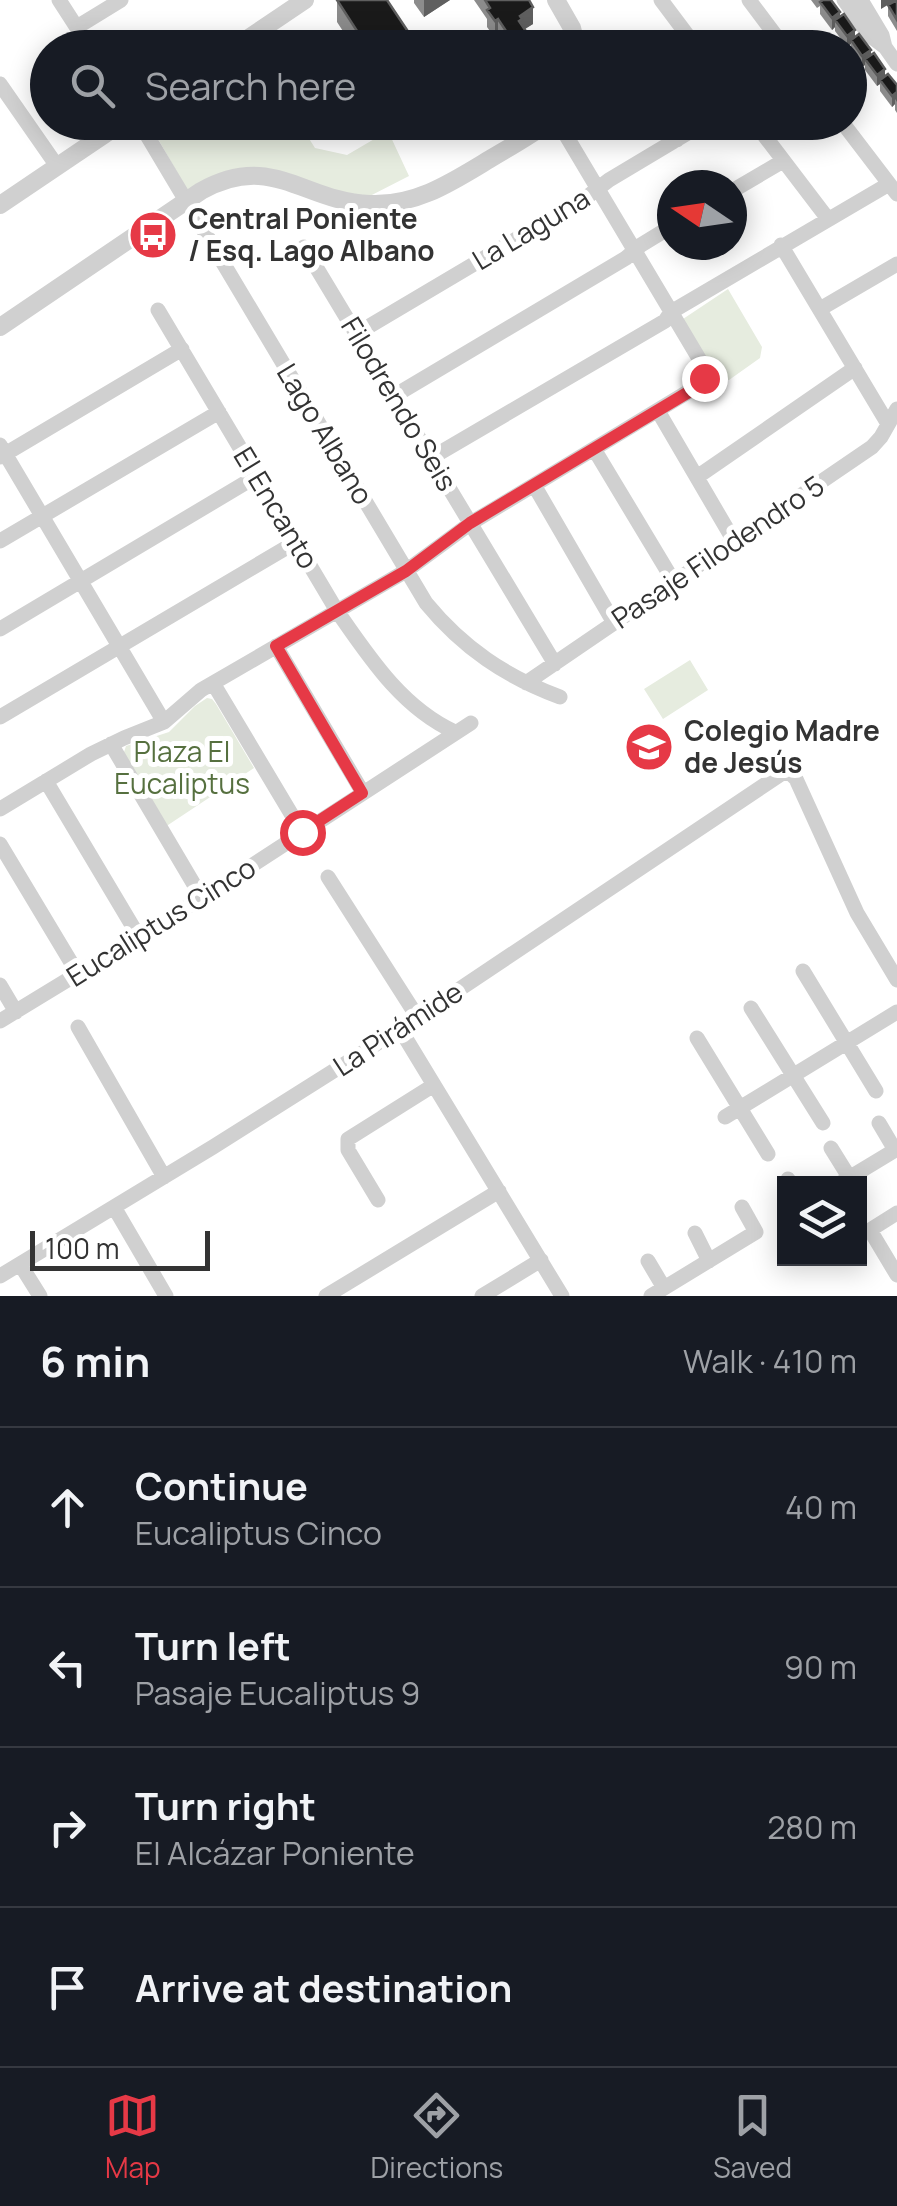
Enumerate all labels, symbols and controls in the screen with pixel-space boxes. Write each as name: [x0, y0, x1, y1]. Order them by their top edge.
search box: [30, 30, 867, 140]
icon: search: [65, 58, 120, 113]
text: Search here: [145, 59, 356, 111]
north arrow: [657, 170, 747, 260]
street label: La Laguna: [465, 178, 596, 278]
place label: Central Poniente / Esq. Lago Albano: [188, 199, 434, 269]
bus stop icon: Central Poniente / Esq. Lago Albano: [127, 209, 179, 261]
street label: Filodrendo Seis: [333, 310, 467, 497]
street label: Lago Albano: [269, 356, 383, 511]
route end: [682, 356, 728, 402]
street label: El Encanto: [226, 440, 328, 575]
street label: Pasaje Filodendro 5: [604, 466, 831, 636]
place label: Colegio Madre de Jesús: [684, 711, 880, 781]
school or university icon: Colegio Madre de Jesús: [623, 721, 675, 773]
park label: Plaza El Eucaliptus: [114, 732, 250, 802]
route start: [280, 810, 326, 856]
street label: Eucaliptus Cinco: [59, 848, 262, 995]
street label: La Pirámide: [325, 972, 470, 1084]
map controls: [777, 1176, 867, 1266]
button: layers: [777, 1176, 867, 1266]
scale bar: [30, 1226, 210, 1270]
text: 100 m: [45, 1229, 119, 1267]
text: 6 min: [40, 1332, 150, 1390]
text: Walk · 410 m: [683, 1339, 857, 1383]
text: Continue: [135, 1459, 308, 1511]
icon: ahead: [40, 1480, 95, 1535]
text: 40 m: [785, 1485, 857, 1529]
text: Eucaliptus Cinco: [135, 1511, 382, 1555]
text: Turn left: [135, 1619, 291, 1671]
icon: left: [40, 1640, 95, 1695]
text: 90 m: [784, 1645, 857, 1689]
text: Pasaje Eucaliptus 9: [135, 1671, 420, 1715]
text: Turn right: [135, 1779, 316, 1831]
icon: right: [40, 1800, 95, 1855]
text: 280 m: [767, 1805, 857, 1849]
text: El Alcázar Poniente: [135, 1831, 415, 1875]
icon: arrive: [40, 1960, 95, 2015]
text: Arrive at destination: [135, 1961, 512, 2013]
tab: Map: [105, 2088, 161, 2186]
tab: Directions: [371, 2088, 503, 2186]
tab: Saved: [713, 2088, 792, 2186]

